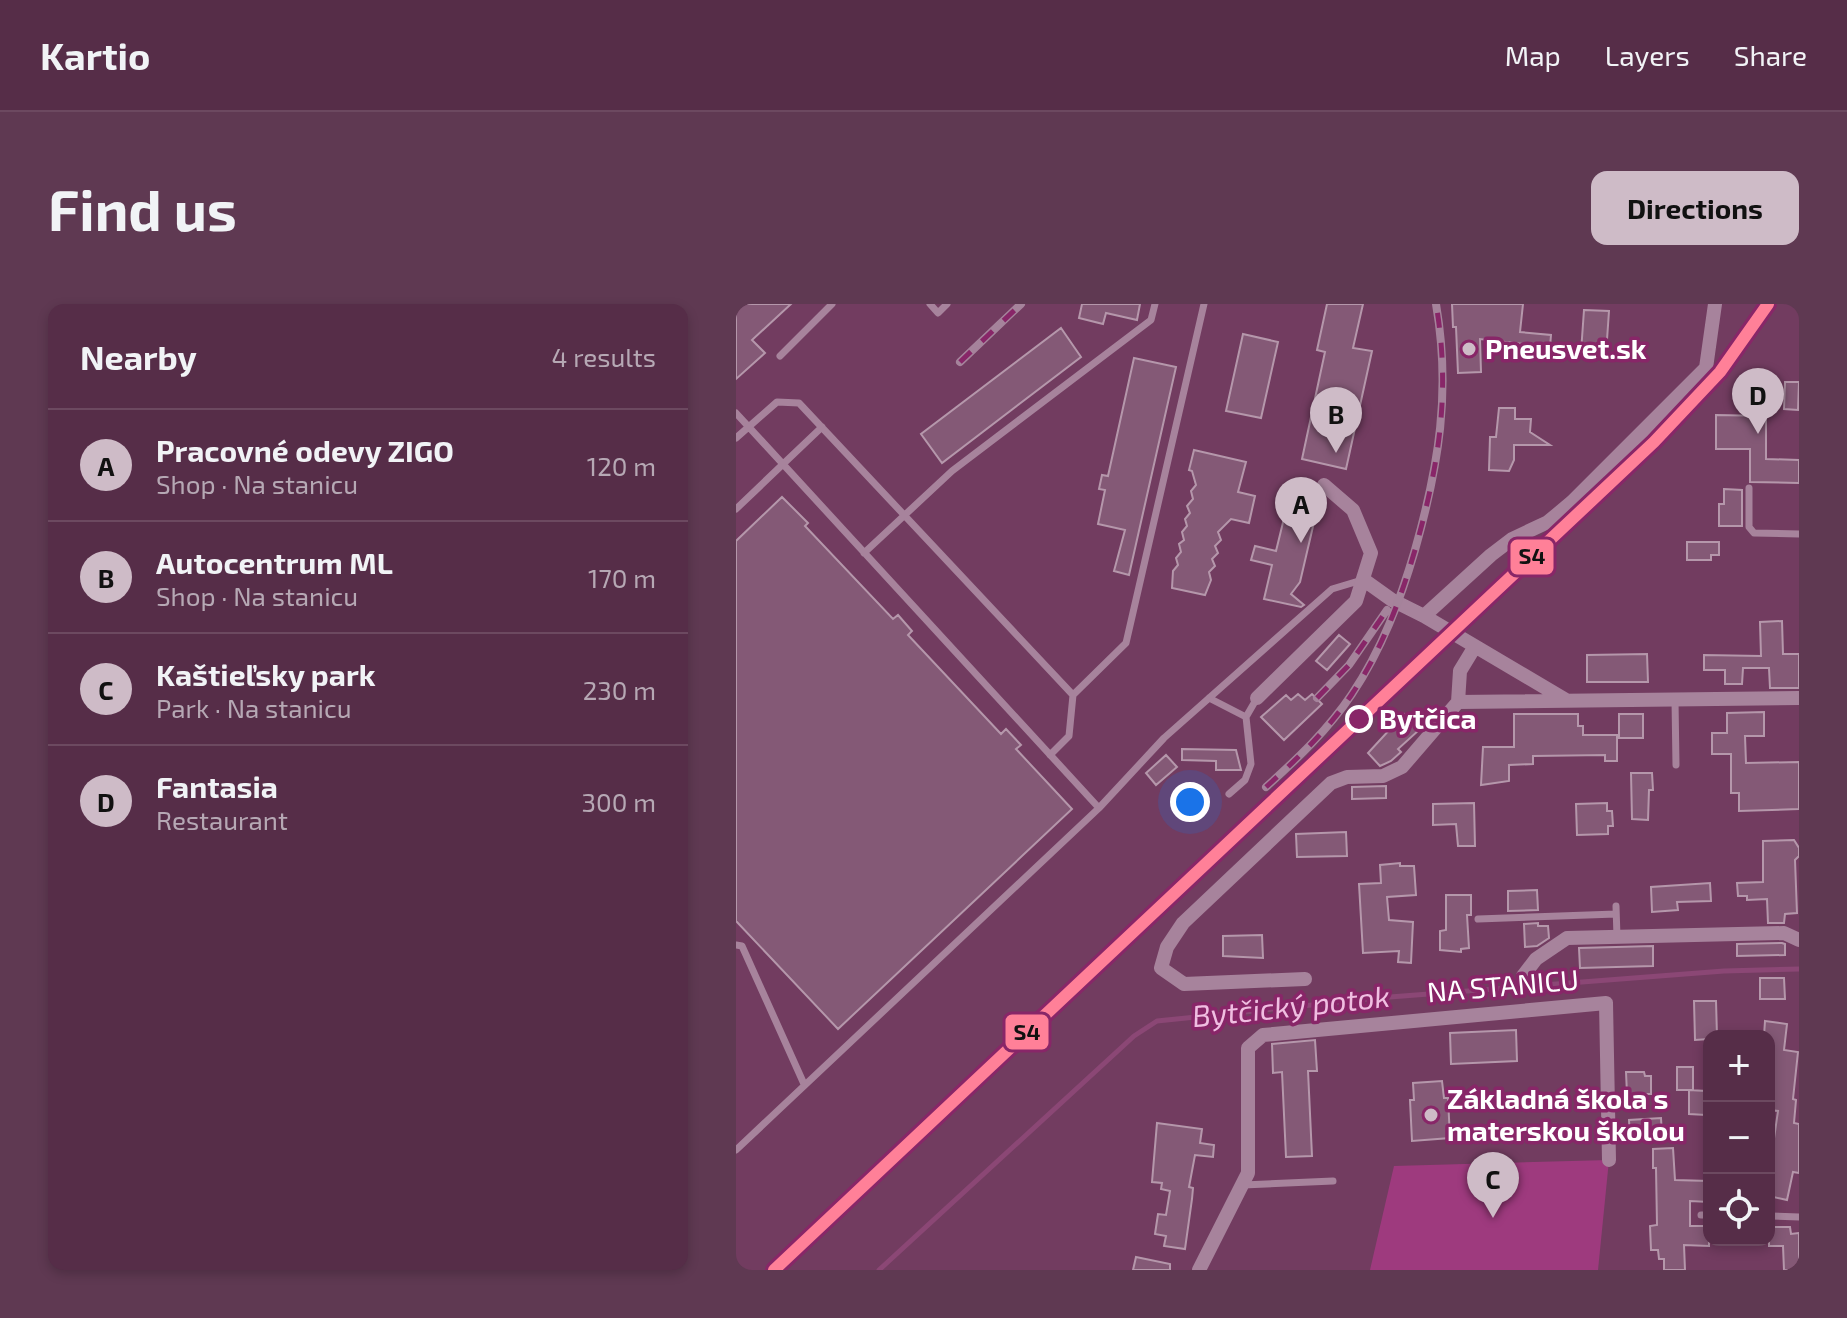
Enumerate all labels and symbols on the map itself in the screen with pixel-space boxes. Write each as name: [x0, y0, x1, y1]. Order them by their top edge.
place label: Pneusvet.sk: [1485, 331, 1647, 365]
marker: Pneusvet.sk: [1460, 340, 1478, 358]
pin: D: [1732, 368, 1784, 434]
pin: B: [1310, 387, 1362, 453]
pin: A: [1275, 477, 1327, 543]
line badge: S4: [1509, 538, 1555, 576]
text: S4: [1519, 542, 1545, 568]
place label: Bytčica: [1379, 701, 1476, 735]
marker: Bytčica: [1346, 706, 1372, 732]
your location: [1170, 782, 1210, 822]
street label: NA STANICU: [1426, 961, 1580, 1009]
water label: Bytčický potok: [1190, 977, 1392, 1034]
line badge: S4: [1004, 1013, 1050, 1051]
text: S4: [1014, 1018, 1040, 1044]
place label: Základná škola s materskou školou: [1447, 1081, 1685, 1147]
marker: Základná škola s materskou školou: [1422, 1106, 1440, 1124]
pin: C: [1467, 1152, 1519, 1218]

